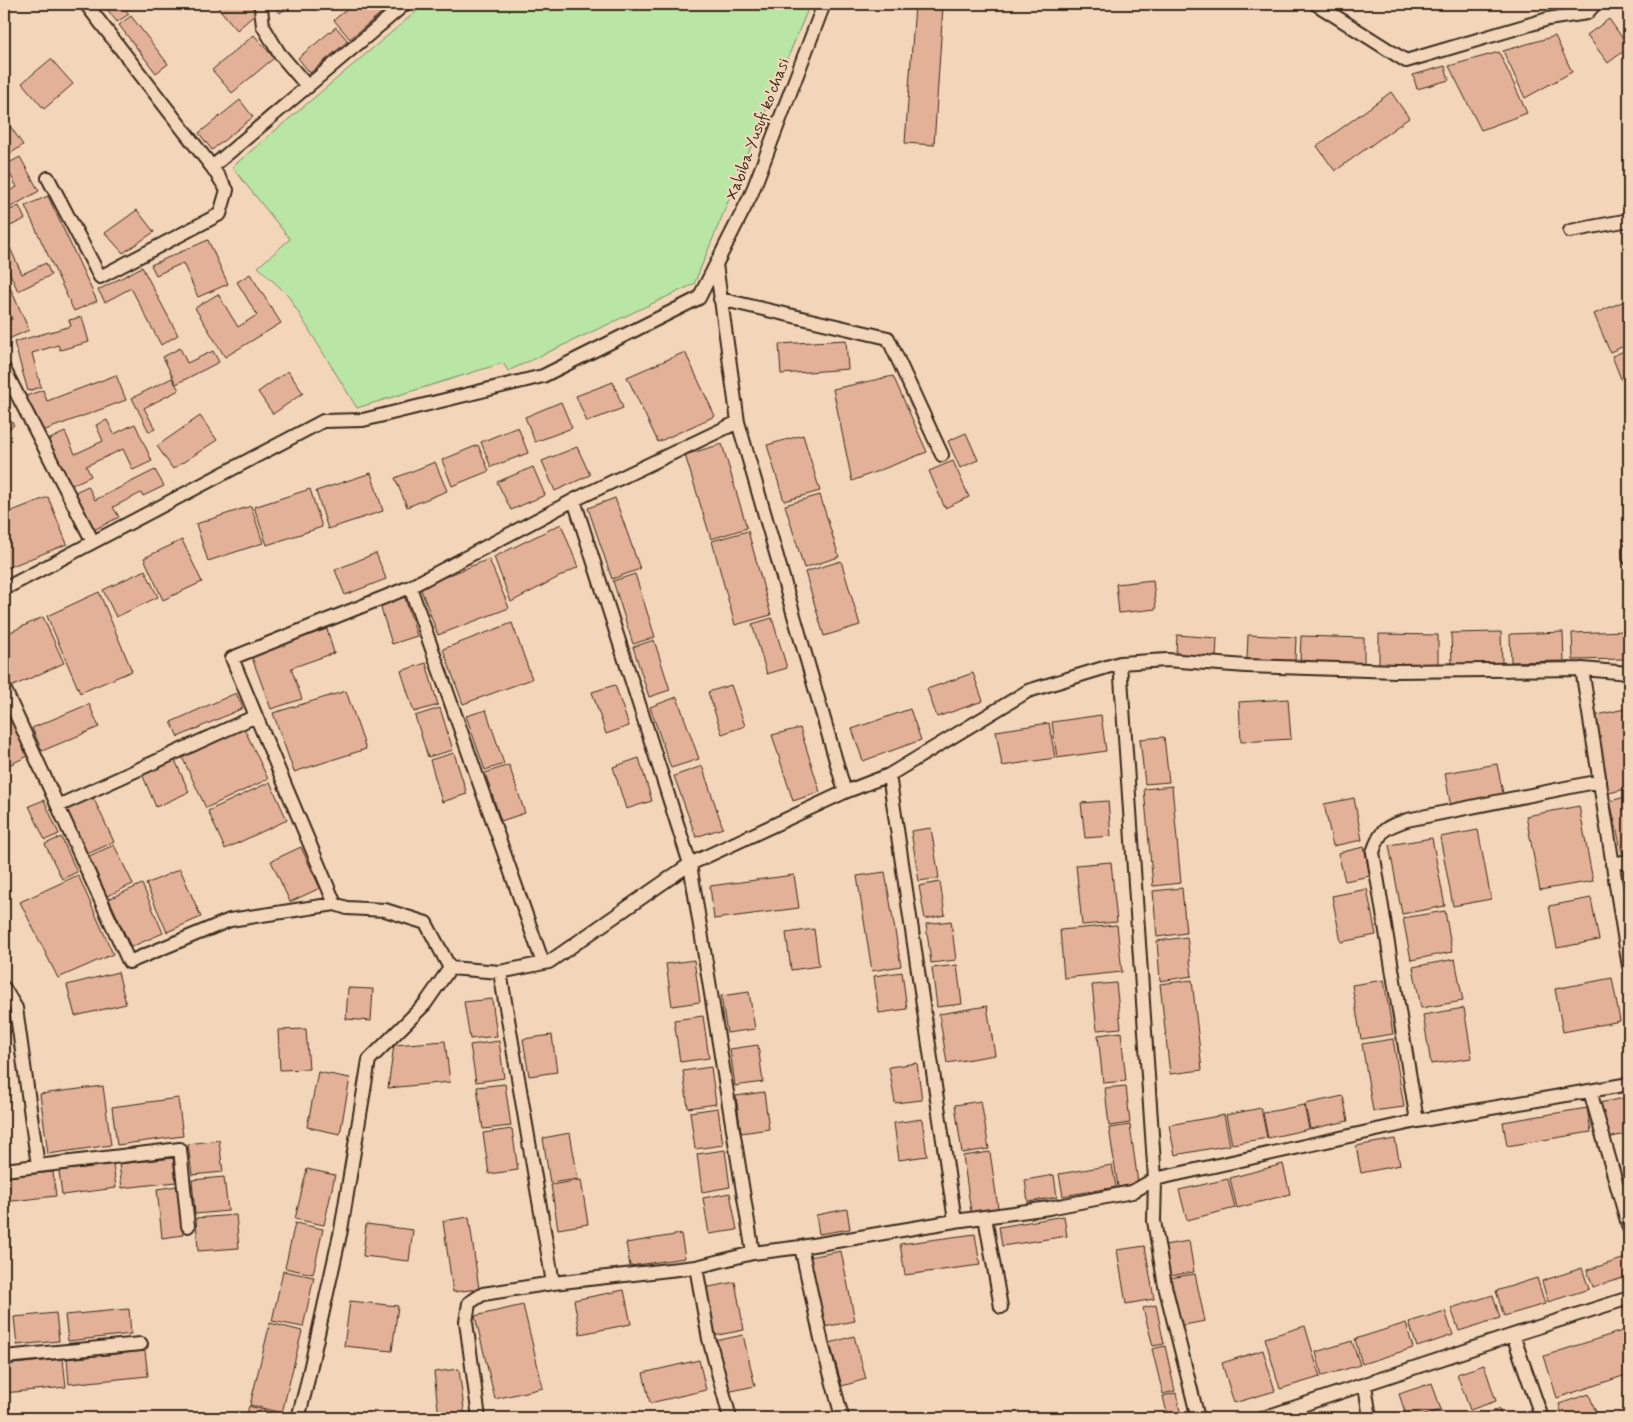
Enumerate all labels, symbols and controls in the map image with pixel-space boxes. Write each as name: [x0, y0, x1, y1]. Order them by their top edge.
street label: Xabiba Yusufi ko'chasi: [721, 55, 795, 203]

